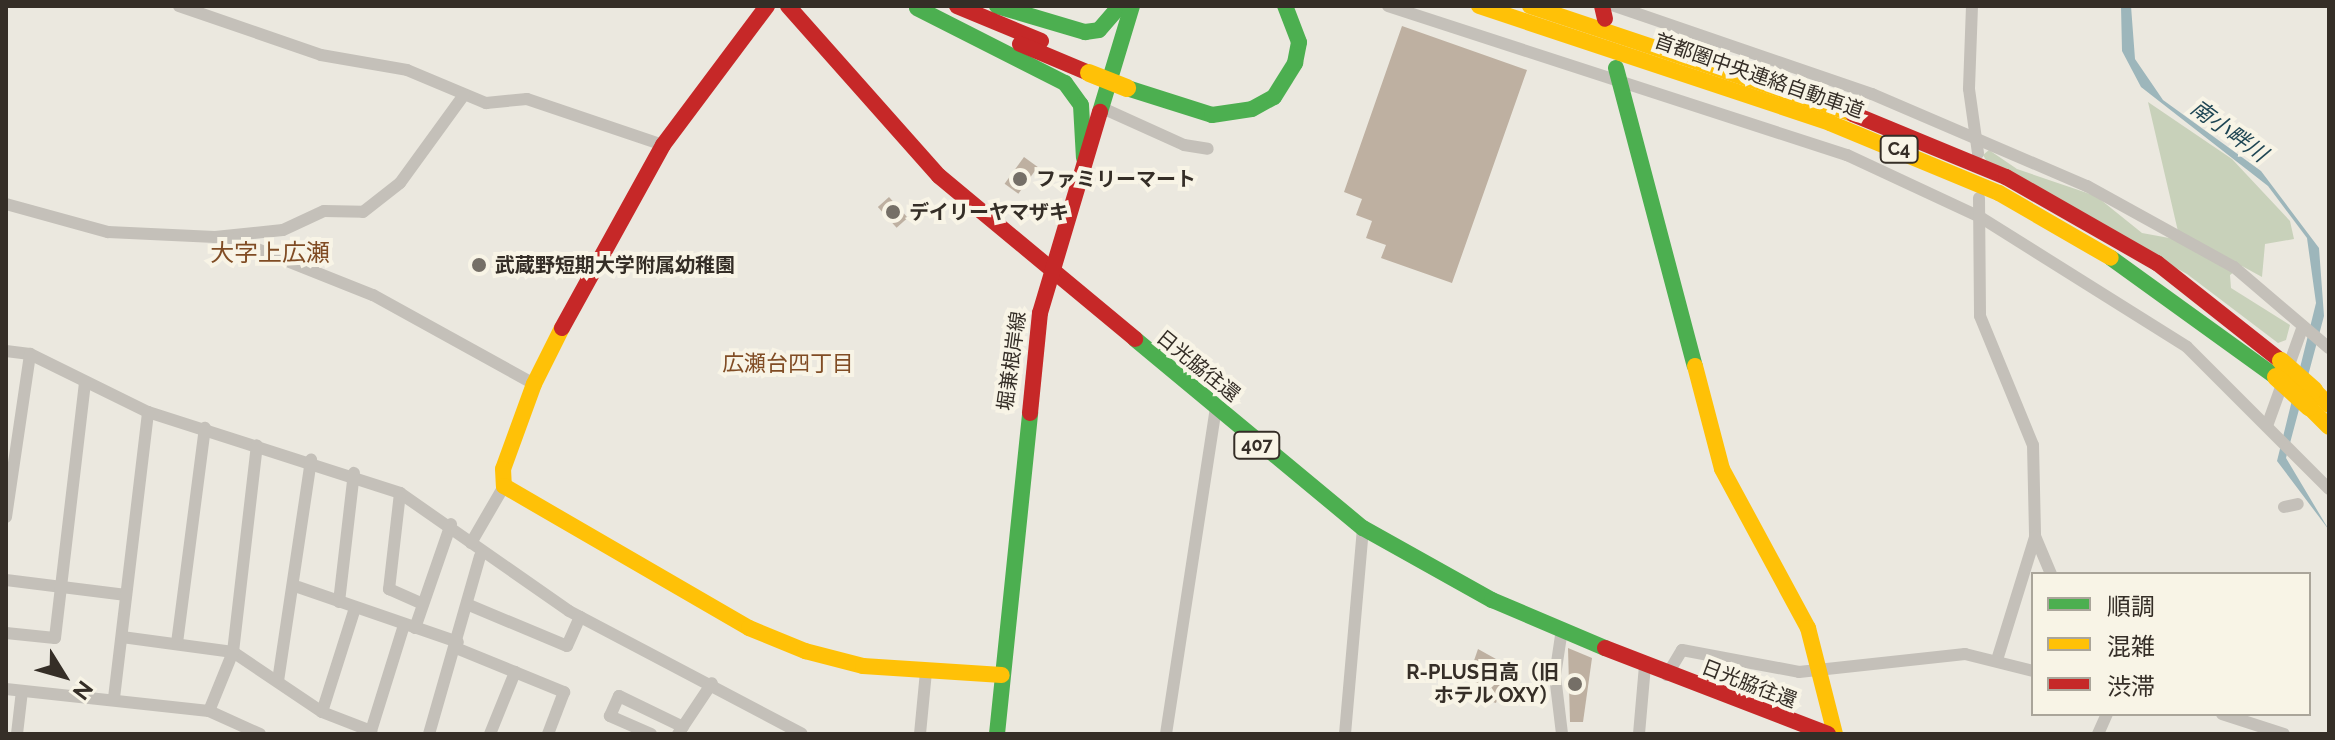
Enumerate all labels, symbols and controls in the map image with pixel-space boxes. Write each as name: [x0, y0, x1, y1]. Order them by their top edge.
street label: 首都圏中央連絡自動車道: [1651, 29, 1867, 123]
water label: 南小畔川: [2186, 94, 2272, 168]
road number: C4: [1879, 135, 1919, 163]
place label: ファミリーマート: [1036, 167, 1196, 191]
marker: ファミリーマート: [1011, 170, 1029, 188]
place label: デイリーヤマザキ: [909, 200, 1069, 224]
marker: デイリーヤマザキ: [884, 203, 902, 221]
district label: 大字上広瀬: [210, 239, 330, 267]
place label: 武蔵野短期大学附属幼稚園: [495, 253, 735, 277]
marker: 武蔵野短期大学附属幼稚園: [470, 256, 488, 274]
street label: 堀兼根岸線: [993, 310, 1031, 412]
street label: 日光脇往還: [1152, 325, 1244, 407]
district label: 広瀬台四丁目: [722, 351, 854, 377]
road number: 407: [1233, 431, 1281, 459]
legend: [2031, 572, 2311, 716]
text: 順調: [2107, 592, 2155, 621]
text: 混雑: [2107, 632, 2155, 661]
north arrow: [24, 636, 104, 716]
street label: 日光脇往還: [1698, 655, 1800, 713]
place label: R-PLUS日高（旧 ホテル OXY）: [1406, 660, 1559, 707]
text: 渋滞: [2107, 672, 2155, 701]
marker: R-PLUS日高（旧 ホテル OXY）: [1566, 675, 1584, 693]
text: N: [68, 676, 99, 705]

